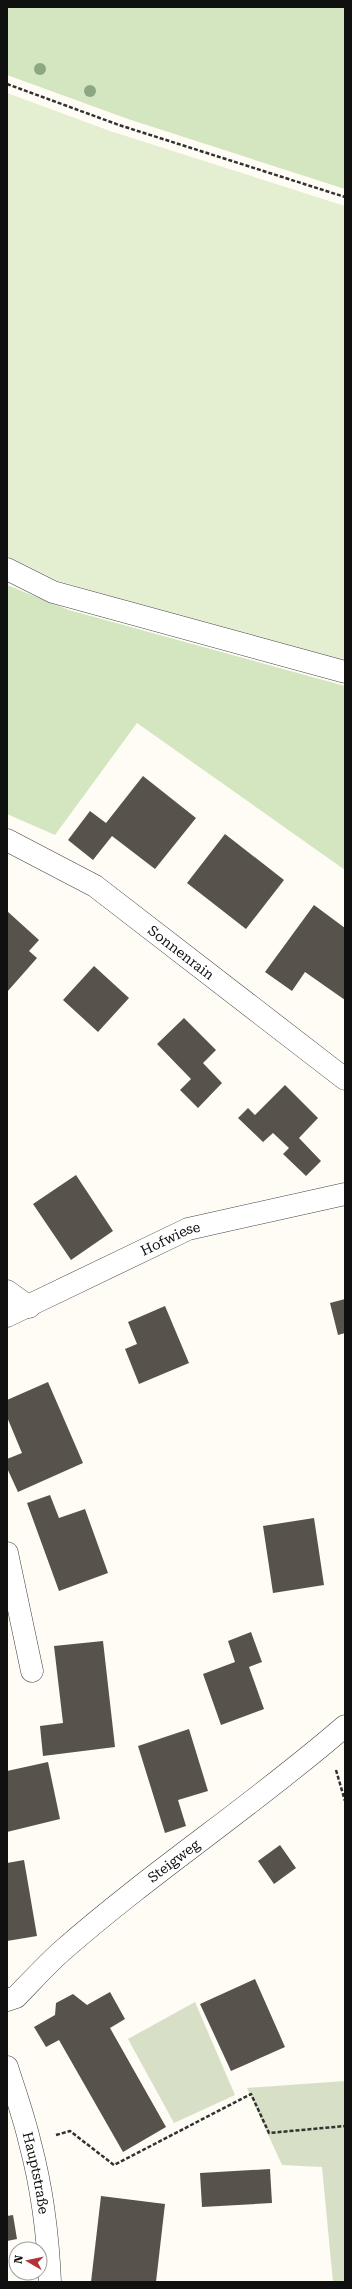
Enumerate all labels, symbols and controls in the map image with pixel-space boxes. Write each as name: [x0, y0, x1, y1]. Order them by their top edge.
street label: Sonnenrain: [145, 922, 217, 983]
street label: Hofwiese: [138, 1218, 202, 1259]
street label: Steigweg: [144, 1836, 203, 1886]
street label: Hauptstraße: [20, 2130, 52, 2215]
north arrow: [8, 2241, 48, 2281]
text: N: [12, 2254, 26, 2265]

